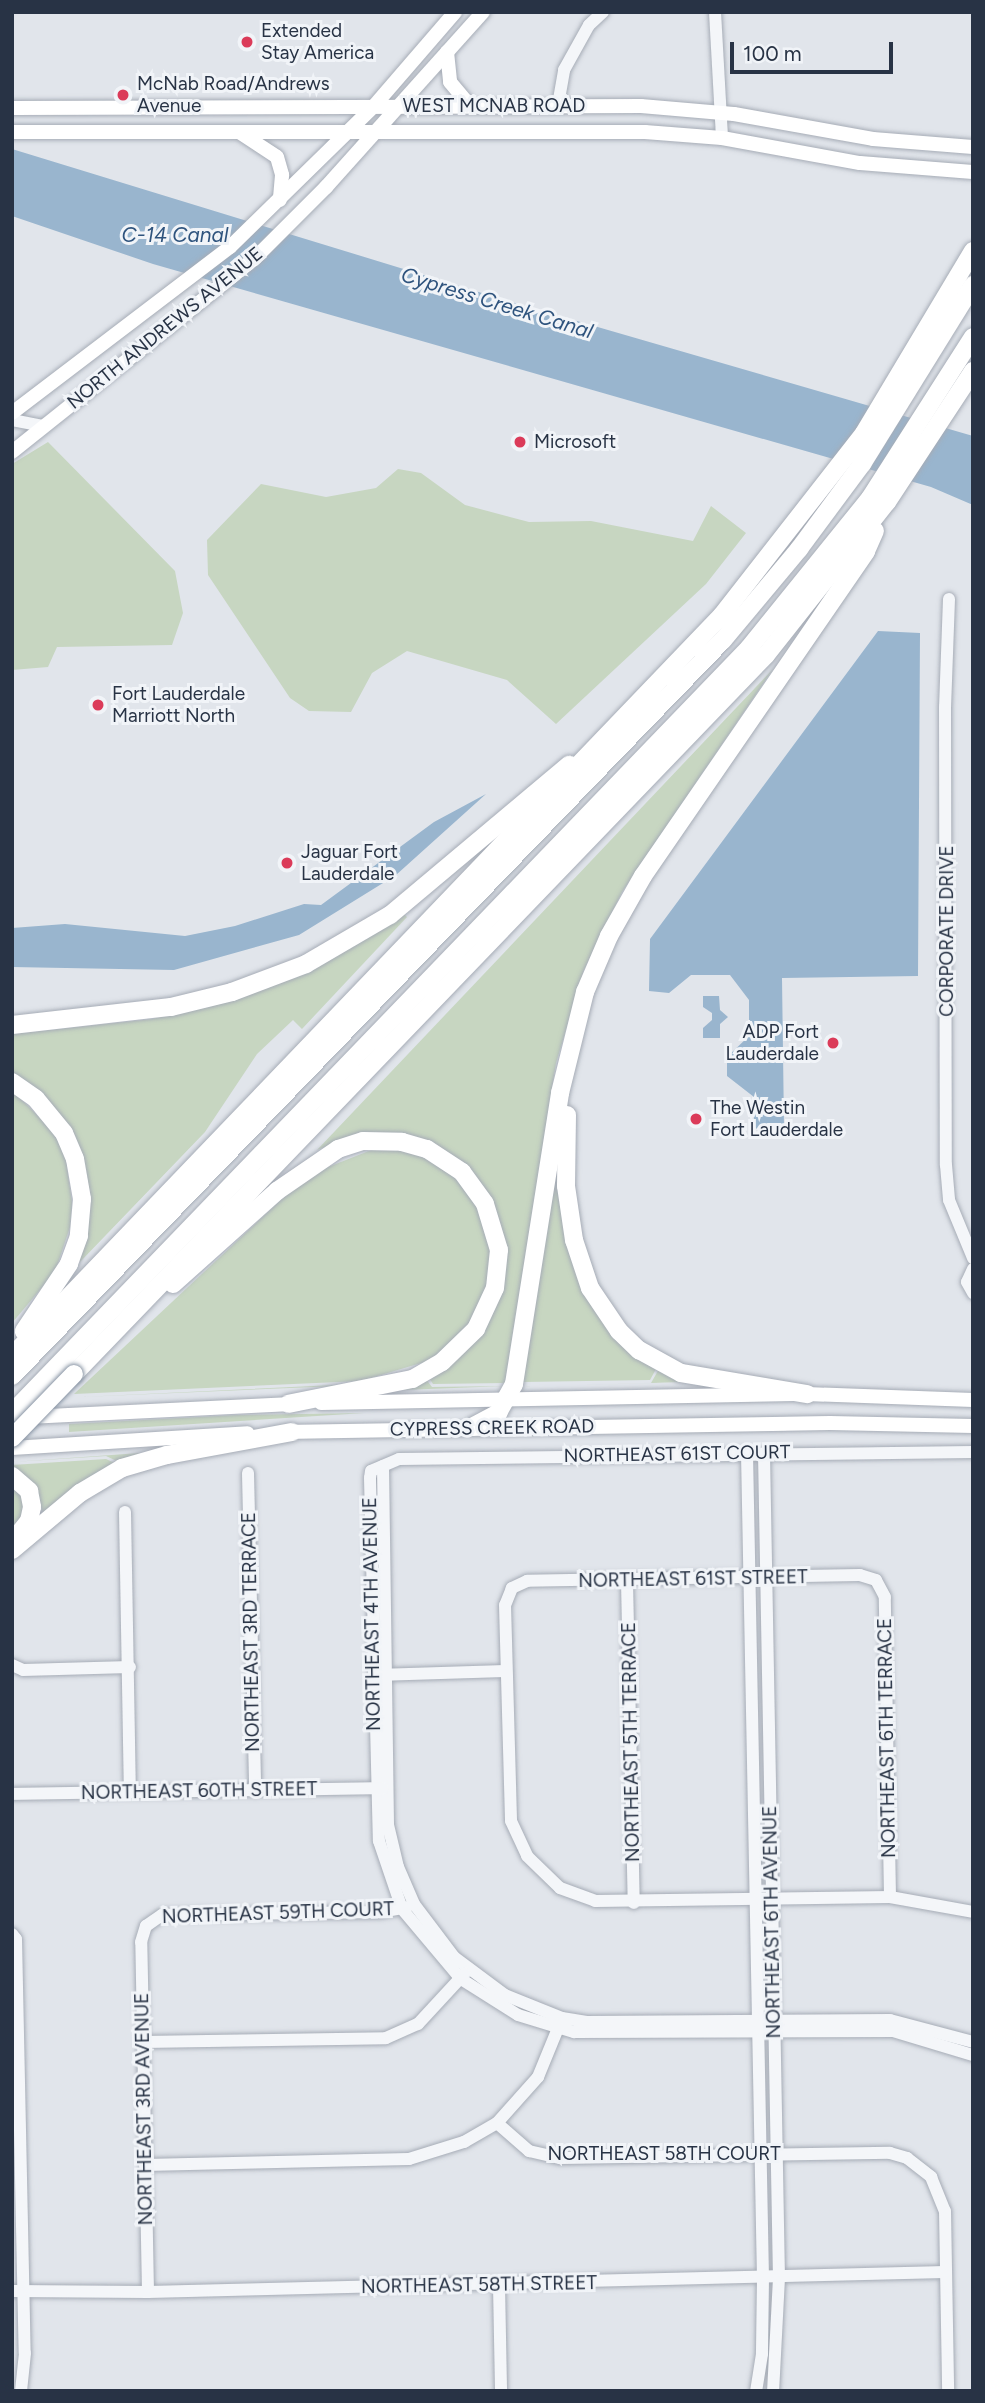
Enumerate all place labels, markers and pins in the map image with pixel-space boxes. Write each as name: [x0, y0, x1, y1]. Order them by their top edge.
place label: Extended Stay America: [261, 20, 374, 64]
marker: Extended Stay America: [239, 34, 255, 50]
place label: McNab Road/Andrews Avenue: [137, 73, 330, 117]
marker: McNab Road/Andrews Avenue: [115, 87, 131, 103]
place label: Microsoft: [534, 431, 616, 453]
marker: Microsoft: [512, 434, 528, 450]
place label: Fort Lauderdale Marriott North: [112, 683, 245, 727]
marker: Fort Lauderdale Marriott North: [90, 697, 106, 713]
place label: Jaguar Fort Lauderdale: [301, 841, 398, 885]
marker: Jaguar Fort Lauderdale: [279, 855, 295, 871]
place label: ADP Fort Lauderdale: [726, 1021, 819, 1065]
marker: ADP Fort Lauderdale: [825, 1035, 841, 1051]
place label: The Westin Fort Lauderdale: [710, 1097, 843, 1141]
marker: The Westin Fort Lauderdale: [688, 1111, 704, 1127]

